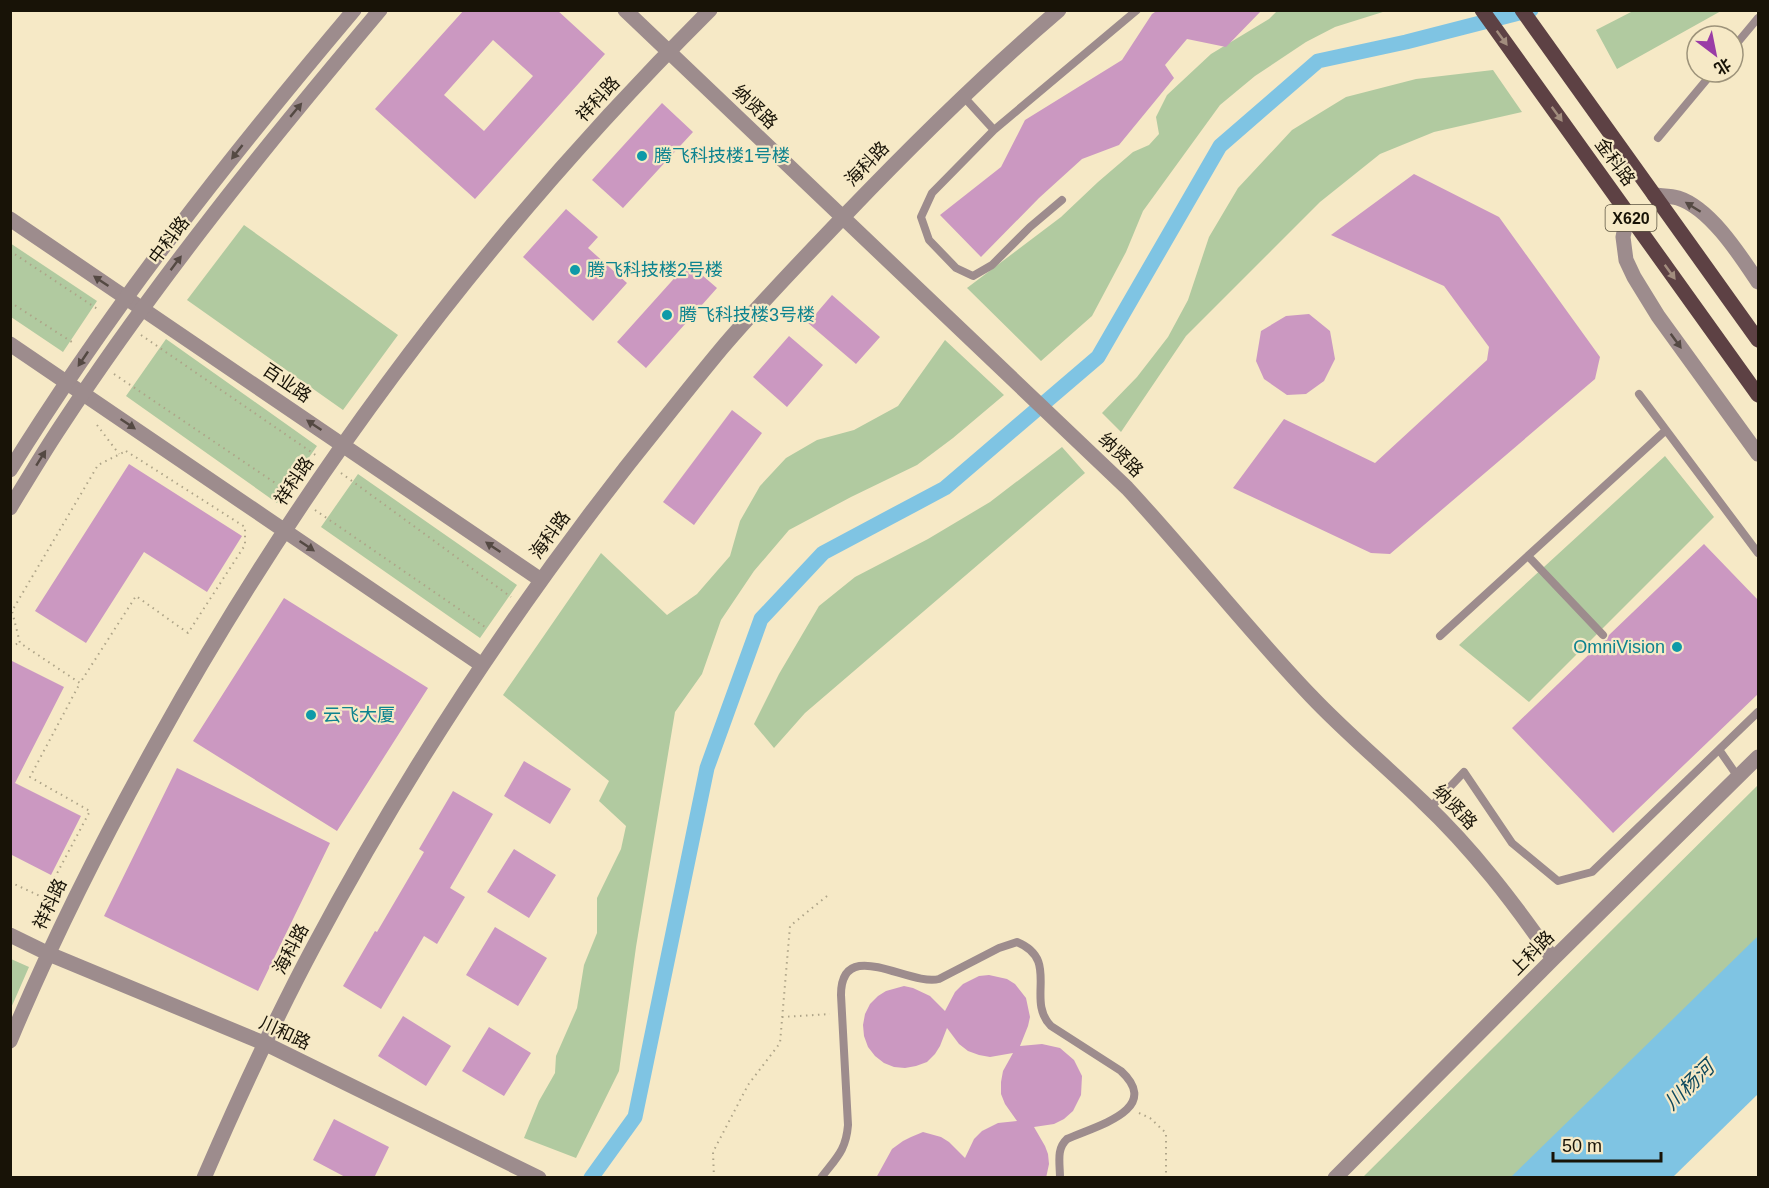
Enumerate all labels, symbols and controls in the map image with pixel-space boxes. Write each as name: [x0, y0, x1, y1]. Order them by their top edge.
north arrow: [1685, 24, 1745, 84]
one-way arrow: [1496, 31, 1508, 46]
text: 北: [1711, 55, 1734, 78]
street label: 祥科路: [572, 72, 624, 126]
street label: 纳贤路: [729, 81, 781, 133]
one-way arrow: [290, 102, 302, 117]
one-way arrow: [1550, 106, 1562, 122]
street label: 金科路: [1591, 134, 1639, 190]
street label: 海科路: [841, 138, 893, 190]
one-way arrow: [231, 145, 243, 160]
place label: 腾飞科技楼1号楼: [654, 146, 790, 166]
marker: 腾飞科技楼1号楼: [635, 149, 649, 163]
one-way arrow: [1684, 201, 1701, 212]
road number: X620: [1606, 205, 1656, 231]
street label: 中科路: [145, 212, 193, 268]
one-way arrow: [170, 255, 182, 271]
place label: 腾飞科技楼2号楼: [587, 260, 723, 280]
marker: 腾飞科技楼2号楼: [568, 263, 582, 277]
one-way arrow: [1664, 264, 1676, 280]
one-way arrow: [92, 275, 109, 286]
place label: 腾飞科技楼3号楼: [679, 305, 815, 325]
marker: 腾飞科技楼3号楼: [660, 308, 674, 322]
one-way arrow: [1670, 332, 1682, 348]
one-way arrow: [77, 351, 89, 367]
street label: 百业路: [259, 360, 315, 406]
one-way arrow: [120, 418, 136, 430]
one-way arrow: [306, 420, 322, 431]
street label: 纳贤路: [1095, 429, 1147, 481]
one-way arrow: [36, 450, 47, 466]
street label: 祥科路: [271, 453, 317, 509]
street label: 海科路: [526, 507, 574, 563]
one-way arrow: [299, 540, 315, 551]
one-way arrow: [485, 541, 501, 553]
place label: OmniVision: [1573, 637, 1665, 657]
marker: OmniVision: [1670, 640, 1684, 654]
place label: 云飞大厦: [323, 705, 395, 725]
marker: 云飞大厦: [304, 708, 318, 722]
street label: 纳贤路: [1429, 781, 1481, 833]
street label: 祥科路: [30, 875, 70, 933]
street label: 海科路: [269, 920, 313, 978]
street label: 上科路: [1506, 927, 1558, 979]
street label: 川和路: [256, 1013, 314, 1053]
water label: 川杨河: [1660, 1053, 1721, 1114]
scale bar: [1553, 1125, 1661, 1163]
text: 50 m: [1562, 1136, 1602, 1156]

